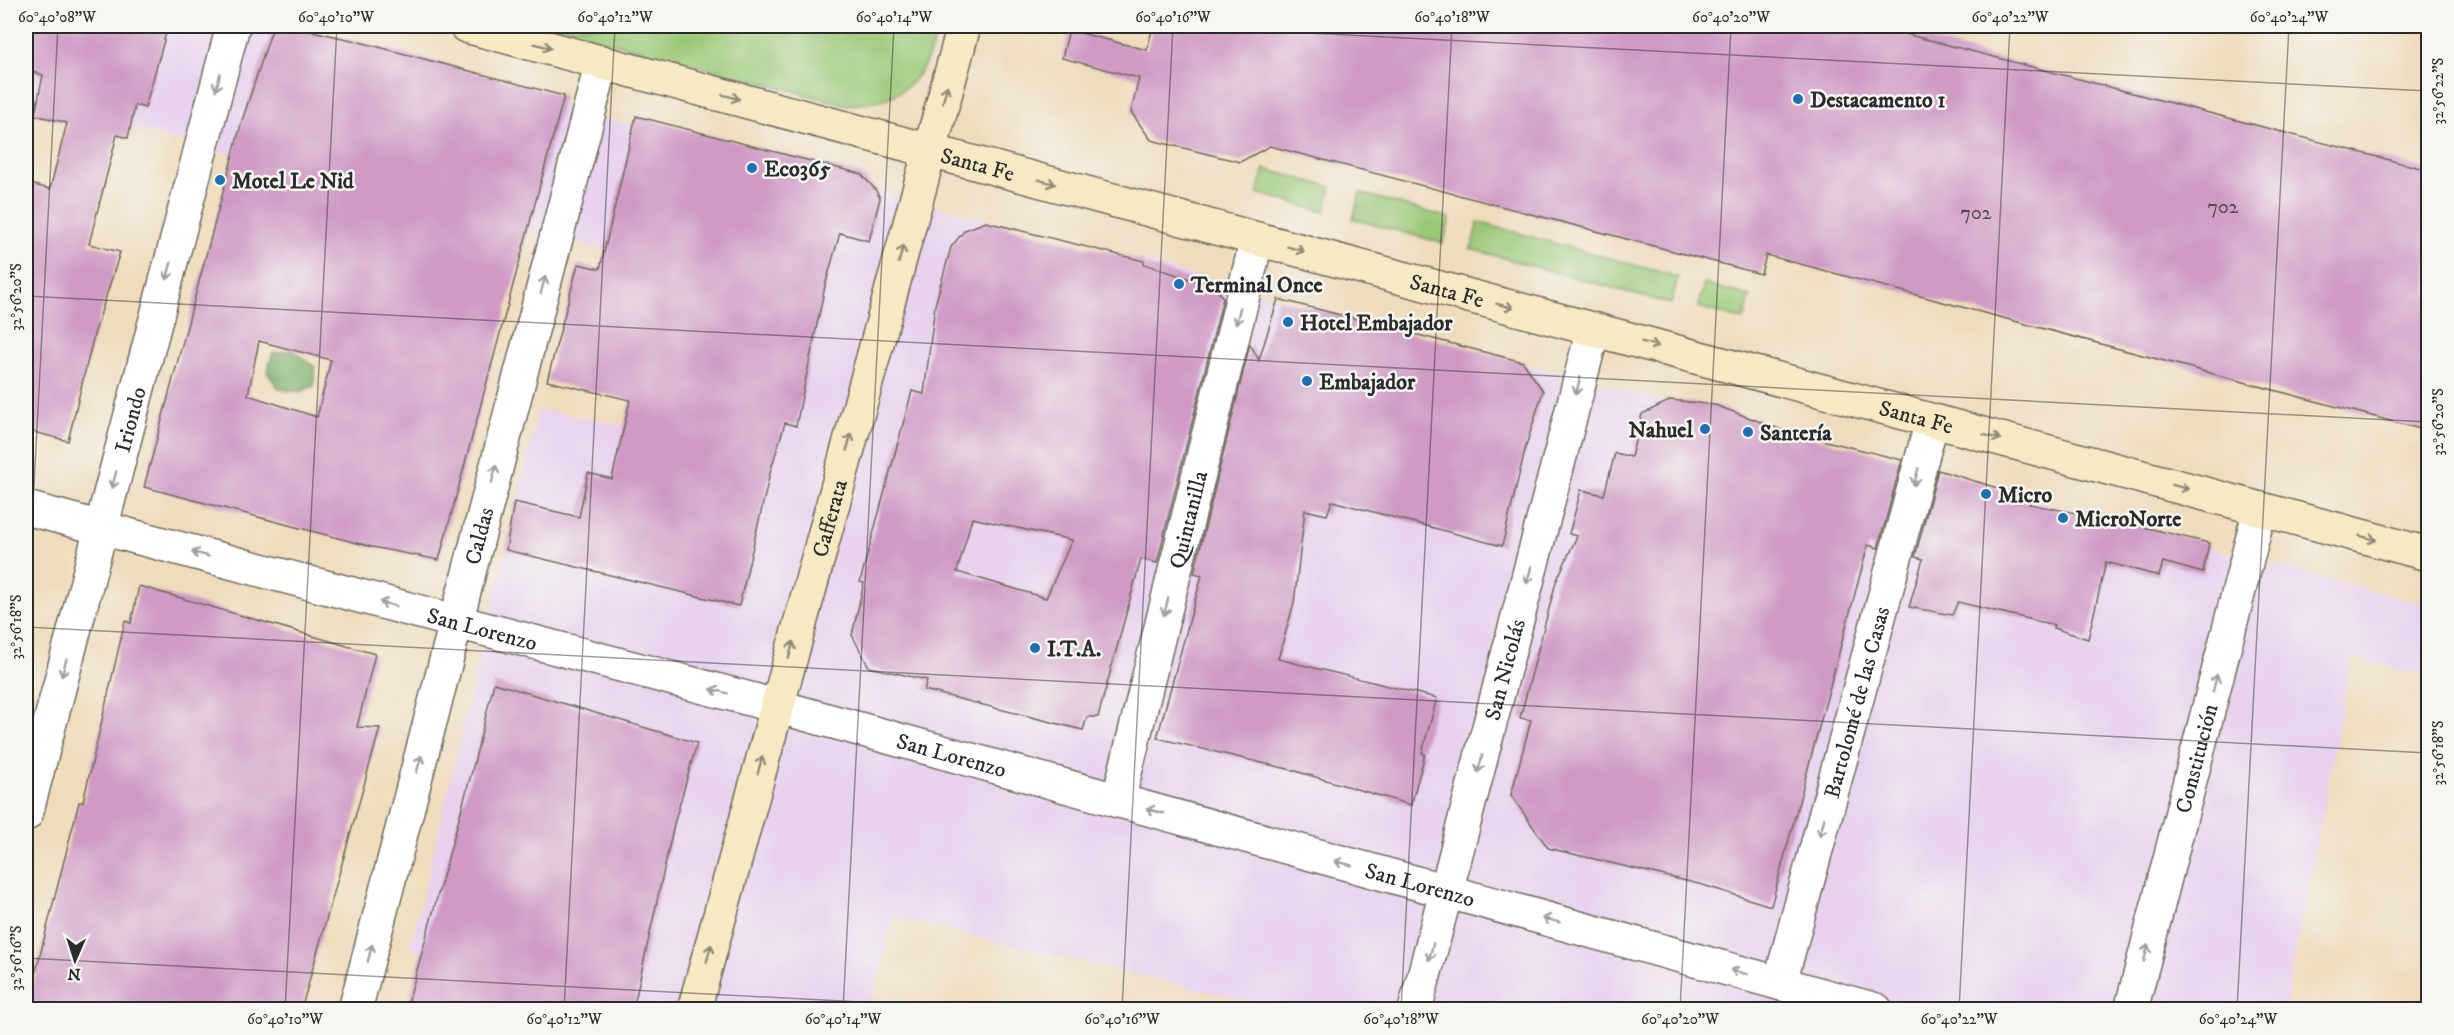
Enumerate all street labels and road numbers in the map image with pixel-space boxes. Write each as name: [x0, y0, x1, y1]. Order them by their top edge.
street label: Santa Fe: [937, 142, 1017, 188]
street label: Santa Fe: [1407, 269, 1487, 314]
street label: Iriondo: [110, 384, 153, 455]
street label: Santa Fe: [1876, 395, 1956, 441]
street label: Quintanilla: [1164, 467, 1214, 572]
street label: Cafferata: [807, 476, 854, 560]
street label: Caldas: [460, 505, 500, 568]
street label: San Lorenzo: [424, 602, 540, 657]
street label: Bartolomé de las Casas: [1819, 604, 1896, 801]
street label: San Nicolás: [1479, 616, 1532, 723]
street label: Constitución: [2170, 701, 2224, 816]
street label: San Lorenzo: [893, 728, 1009, 784]
street label: San Lorenzo: [1362, 857, 1478, 913]

